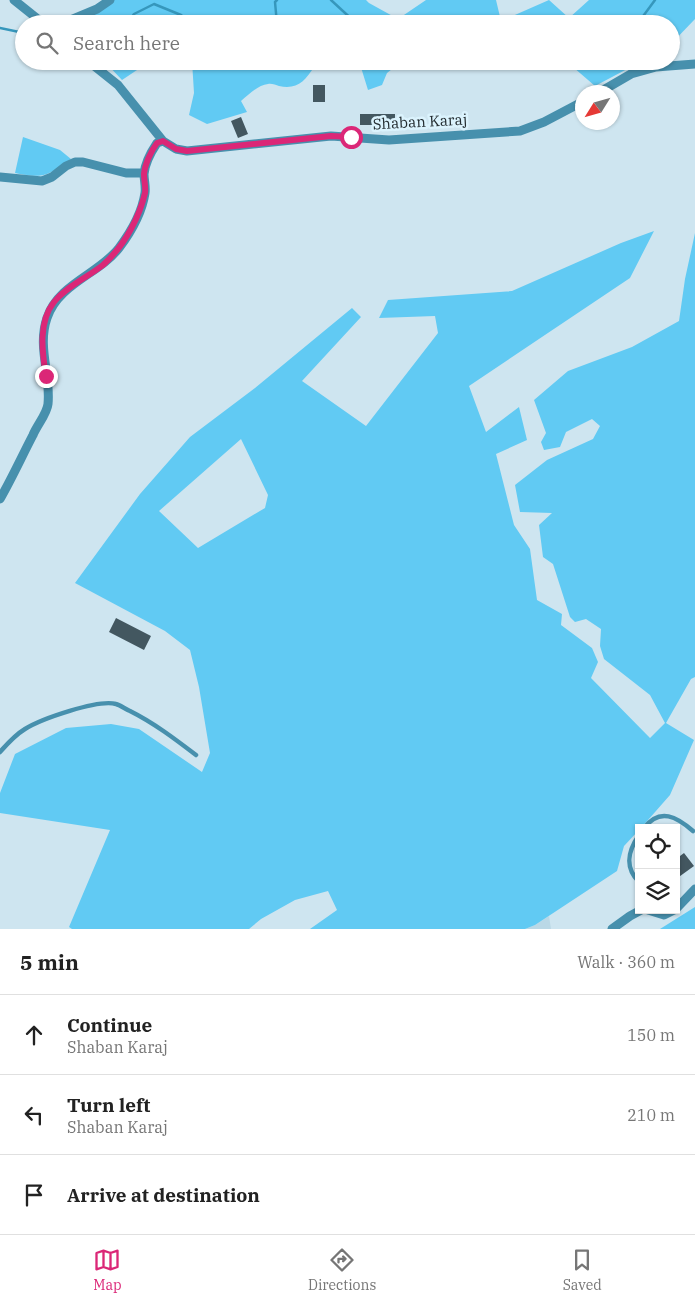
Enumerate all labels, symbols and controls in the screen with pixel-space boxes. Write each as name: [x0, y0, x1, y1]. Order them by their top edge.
search box: [15, 15, 680, 70]
icon: search: [33, 29, 61, 57]
text: Search here: [73, 31, 180, 55]
north arrow: [575, 85, 620, 130]
street label: Shaban Karaj: [372, 110, 468, 133]
route start: [340, 126, 363, 149]
route end: [35, 365, 58, 388]
map controls: [635, 824, 680, 914]
button: locate: [635, 824, 680, 869]
button: layers: [635, 869, 680, 914]
text: 5 min: [20, 948, 79, 976]
text: Walk · 360 m: [577, 952, 675, 972]
text: Continue: [67, 1013, 152, 1037]
icon: ahead: [20, 1021, 48, 1049]
text: 150 m: [627, 1025, 675, 1045]
text: Shaban Karaj: [67, 1037, 168, 1057]
text: Turn left: [67, 1093, 150, 1117]
icon: left: [20, 1101, 48, 1129]
text: 210 m: [627, 1105, 675, 1125]
text: Shaban Karaj: [67, 1117, 168, 1137]
icon: arrive: [20, 1181, 48, 1209]
text: Arrive at destination: [67, 1183, 260, 1207]
tab: Map: [93, 1246, 122, 1294]
tab: Directions: [308, 1246, 376, 1294]
tab: Saved: [563, 1246, 602, 1294]

